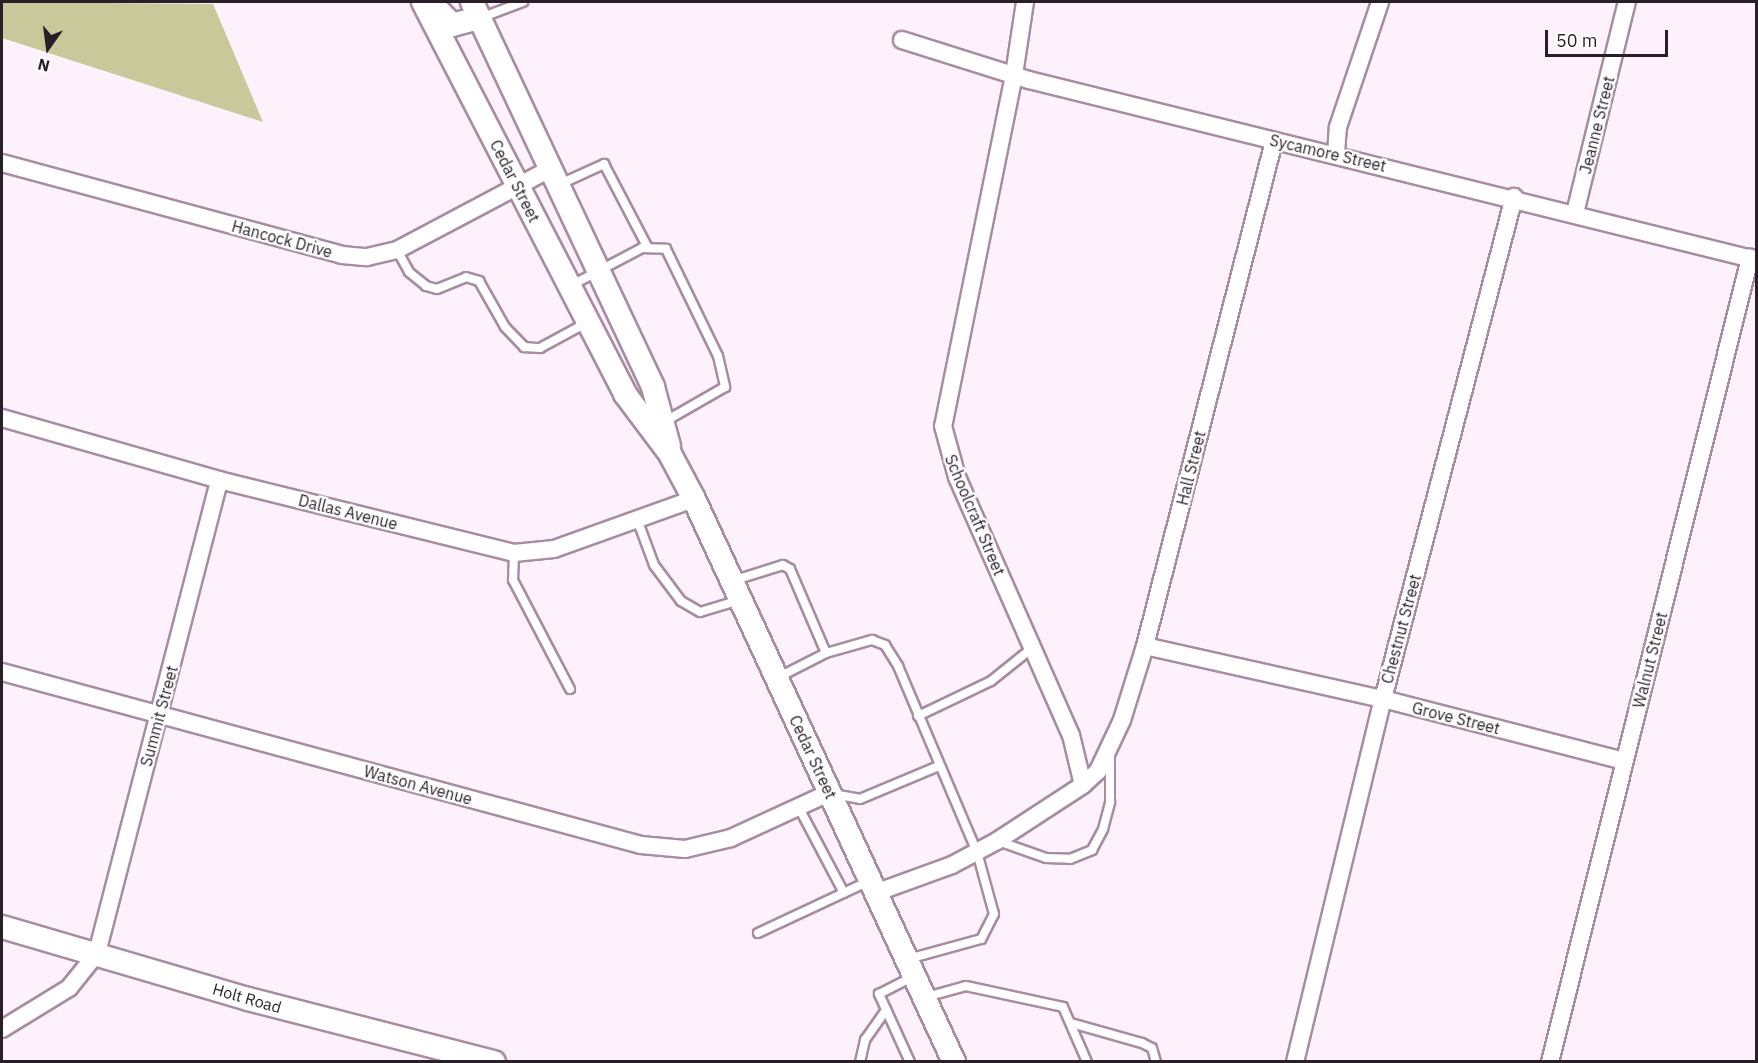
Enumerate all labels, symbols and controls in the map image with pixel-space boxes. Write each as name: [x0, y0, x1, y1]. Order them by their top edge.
north arrow: [18, 18, 78, 78]
scale bar: [1548, 18, 1671, 56]
text: 50 m: [1556, 29, 1598, 52]
text: N: [36, 54, 52, 77]
street label: Jeanne Street: [1576, 74, 1618, 176]
street label: Sycamore Street: [1268, 130, 1388, 176]
street label: Cedar Street: [486, 137, 544, 225]
street label: Hancock Drive: [230, 216, 334, 262]
street label: Hall Street: [1172, 429, 1210, 507]
street label: Schoolcraft Street: [941, 452, 1009, 578]
street label: Dallas Avenue: [296, 490, 400, 534]
street label: Chestnut Street: [1377, 572, 1425, 686]
street label: Walnut Street: [1629, 610, 1671, 710]
street label: Summit Street: [136, 663, 182, 769]
street label: Grove Street: [1410, 698, 1502, 738]
street label: Cedar Street: [785, 712, 841, 802]
street label: Watson Avenue: [362, 761, 474, 809]
street label: Holt Road: [210, 979, 284, 1017]

